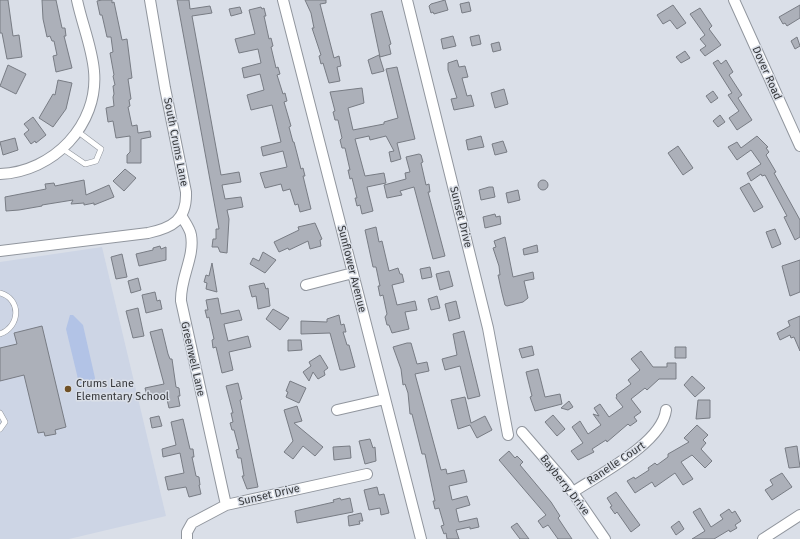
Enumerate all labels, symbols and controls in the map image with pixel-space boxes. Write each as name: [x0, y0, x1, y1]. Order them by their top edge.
street label: Dover Road: [749, 44, 785, 102]
street label: South Crums Lane: [161, 97, 191, 187]
street label: Sunset Drive: [447, 185, 475, 249]
street label: Sunflower Avenue: [335, 224, 369, 314]
street label: Greenwell Lane: [178, 320, 208, 398]
place label: Crums Lane Elementary School: [76, 377, 169, 403]
marker: Crums Lane Elementary School: [63, 384, 73, 394]
street label: Ranelle Court: [584, 439, 648, 487]
street label: Bayberry Drive: [537, 452, 593, 518]
street label: Sunset Drive: [237, 482, 301, 508]

